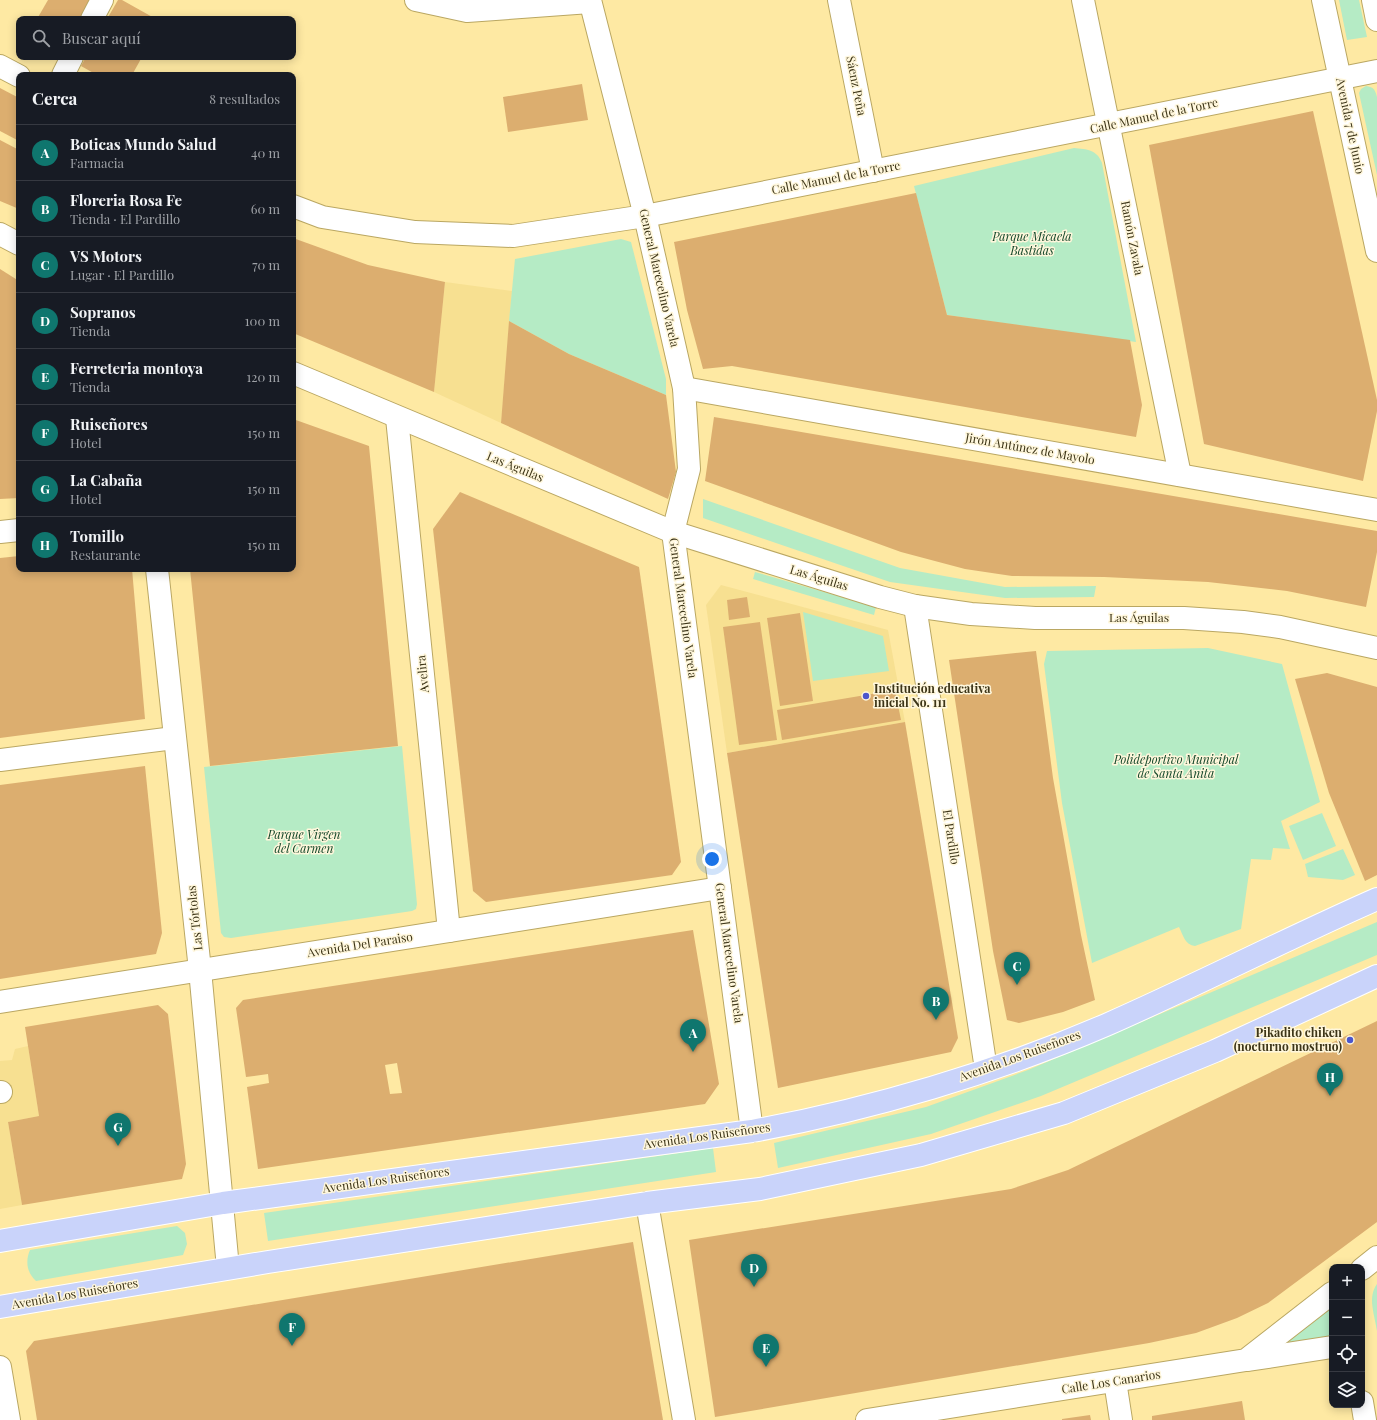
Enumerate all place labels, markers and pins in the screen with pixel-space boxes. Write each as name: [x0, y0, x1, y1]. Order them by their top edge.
place label: Institución educativa inicial No. 111: [874, 680, 991, 710]
marker: Institución educativa inicial No. 111: [861, 691, 871, 701]
pin: C: [1004, 952, 1030, 985]
pin: B: [923, 987, 949, 1020]
pin: A: [680, 1019, 706, 1052]
place label: Pikadito chiken (nocturno mostruo): [1234, 1024, 1343, 1054]
marker: Pikadito chiken (nocturno mostruo): [1345, 1035, 1355, 1045]
pin: H: [1317, 1063, 1343, 1096]
pin: G: [105, 1113, 131, 1146]
pin: D: [741, 1254, 767, 1287]
pin: F: [279, 1313, 305, 1346]
pin: E: [753, 1334, 779, 1367]

